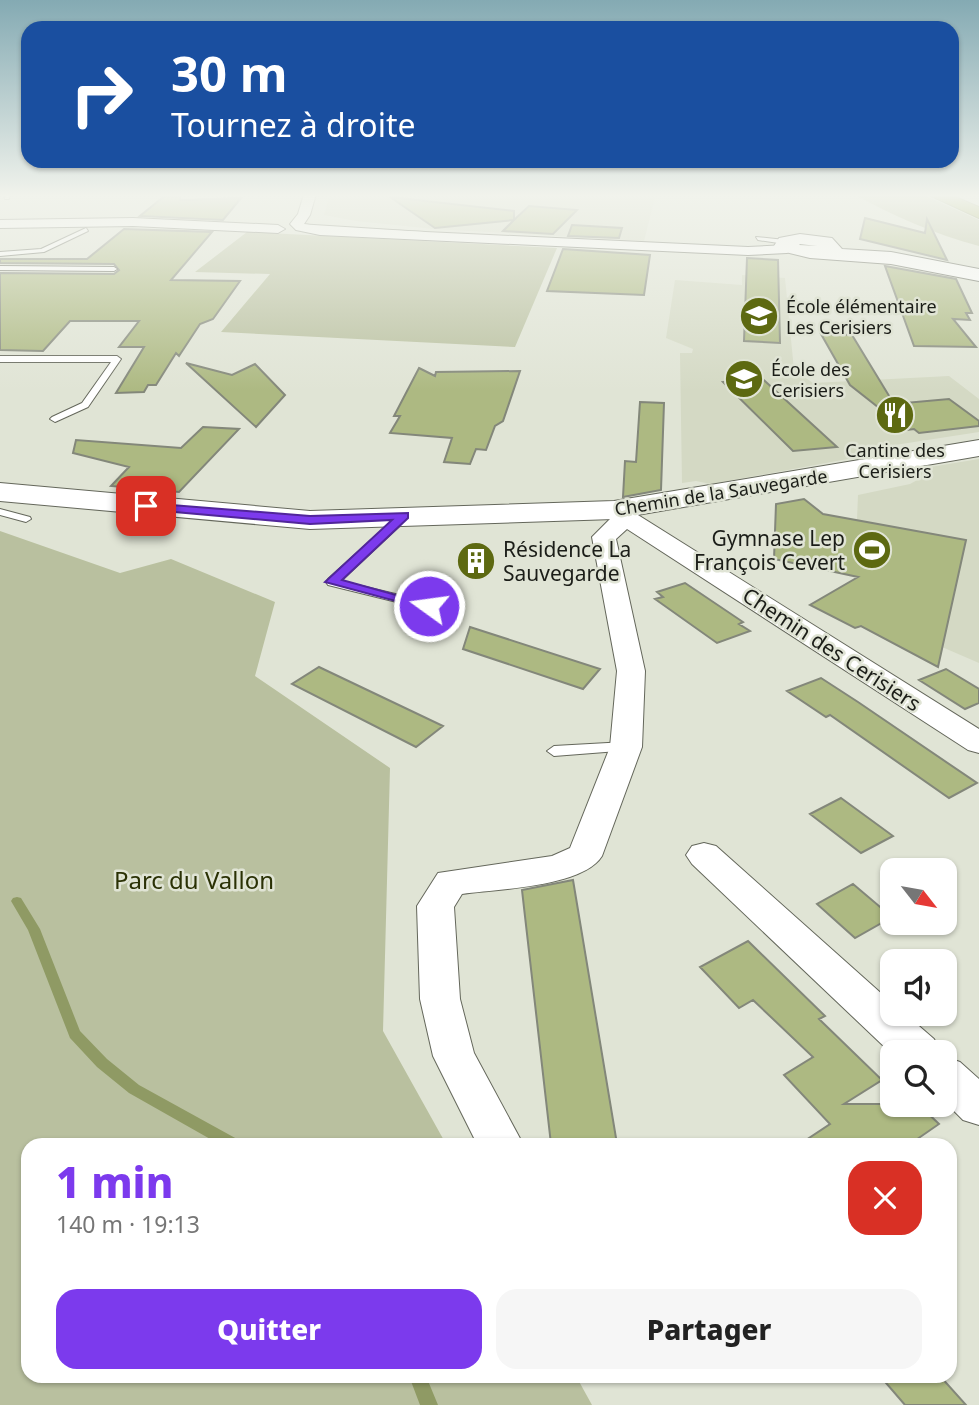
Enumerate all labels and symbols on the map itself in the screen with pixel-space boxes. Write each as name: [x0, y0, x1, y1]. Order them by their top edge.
place label: École élémentaire Les Cerisiers: [786, 294, 937, 339]
school or university icon: École élémentaire Les Cerisiers: [738, 295, 780, 337]
place label: École des Cerisiers: [771, 357, 850, 402]
school or university icon: École des Cerisiers: [723, 358, 765, 400]
restaurant icon: Cantine des Cerisiers: [874, 394, 916, 436]
place label: Cantine des Cerisiers: [845, 438, 945, 483]
street label: Chemin de la Sauvegarde: [613, 463, 829, 521]
pin: [116, 476, 176, 536]
place label: Gymnase Lep François Cevert: [694, 524, 845, 576]
sports icon: Gymnase Lep François Cevert: [851, 529, 893, 571]
place label: Résidence La Sauvegarde: [503, 535, 631, 587]
building icon: Résidence La Sauvegarde: [455, 540, 497, 582]
position arrow: [392, 569, 466, 643]
street label: Chemin des Cerisiers: [738, 581, 926, 717]
north arrow: [880, 858, 957, 934]
park label: Parc du Vallon: [114, 863, 274, 896]

